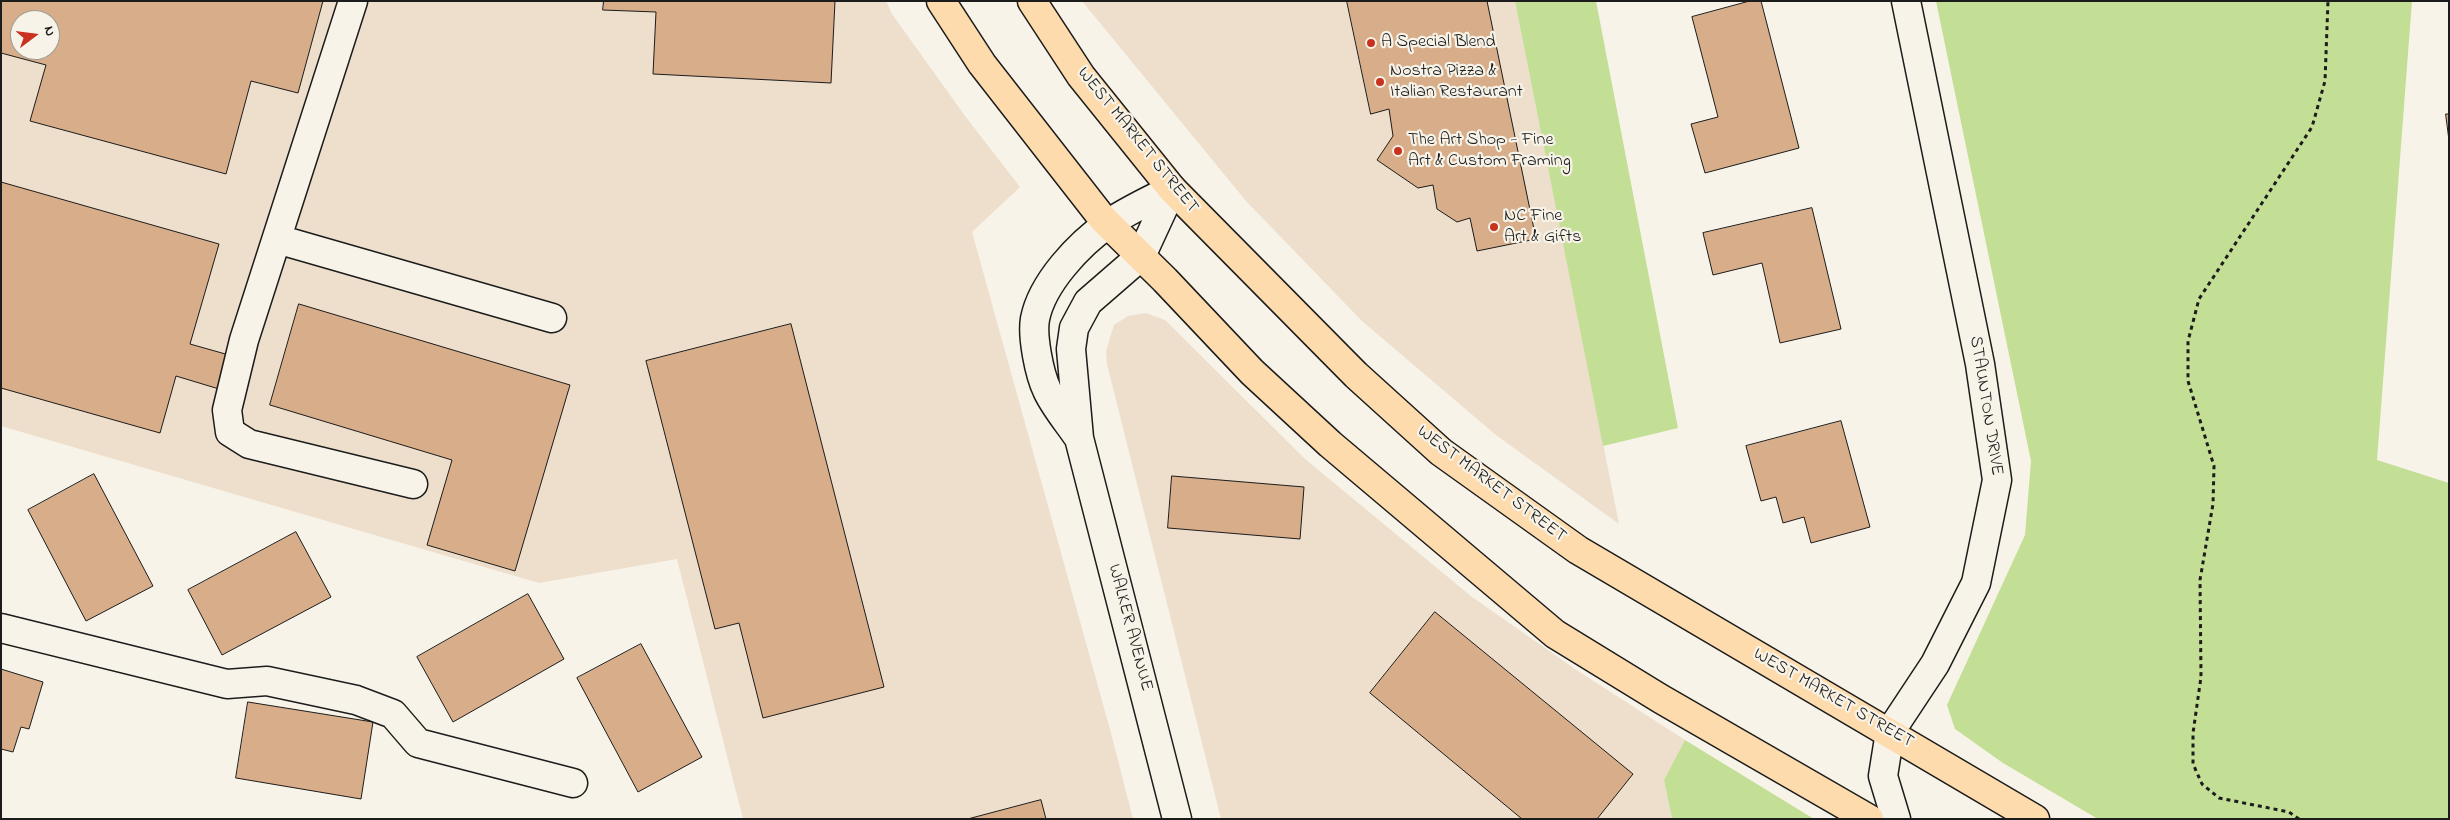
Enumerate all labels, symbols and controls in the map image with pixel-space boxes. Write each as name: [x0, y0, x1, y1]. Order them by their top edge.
north arrow: [10, 10, 60, 60]
text: N: [38, 24, 60, 39]
place label: A Special Blend: [1381, 32, 1496, 54]
marker: A Special Blend: [1365, 37, 1377, 49]
place label: Nostra Pizza & Italian Restaurant: [1390, 61, 1523, 104]
street label: WEST MARKET STREET: [1071, 64, 1203, 218]
marker: Nostra Pizza & Italian Restaurant: [1374, 76, 1386, 88]
place label: The Art Shop - Fine Art & Custom Framing: [1408, 130, 1571, 172]
marker: The Art Shop - Fine Art & Custom Framing: [1392, 145, 1404, 157]
place label: NC Fine Art & Gifts: [1504, 206, 1581, 248]
marker: NC Fine Art & Gifts: [1488, 221, 1500, 233]
street label: STAUNTON DRIVE: [1963, 335, 2007, 477]
street label: WEST MARKET STREET: [1412, 422, 1570, 548]
street label: WALKER AVENUE: [1102, 562, 1156, 694]
street label: WEST MARKET STREET: [1749, 644, 1917, 754]

